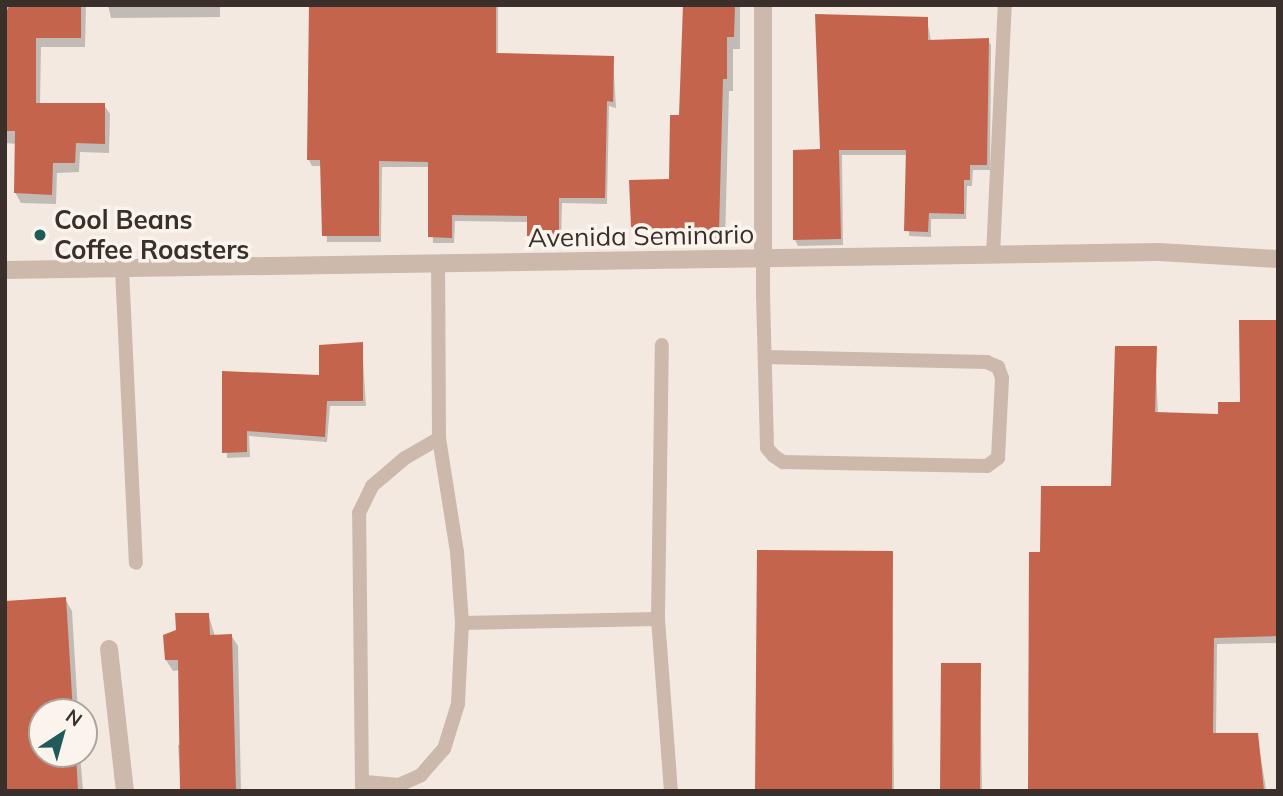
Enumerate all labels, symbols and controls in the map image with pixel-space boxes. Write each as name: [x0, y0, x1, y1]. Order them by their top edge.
place label: Cool Beans Coffee Roasters: [54, 204, 249, 266]
street label: Avenida Seminario: [528, 218, 754, 254]
marker: Cool Beans Coffee Roasters: [32, 227, 48, 243]
north arrow: [28, 698, 98, 768]
text: N: [61, 704, 87, 732]

